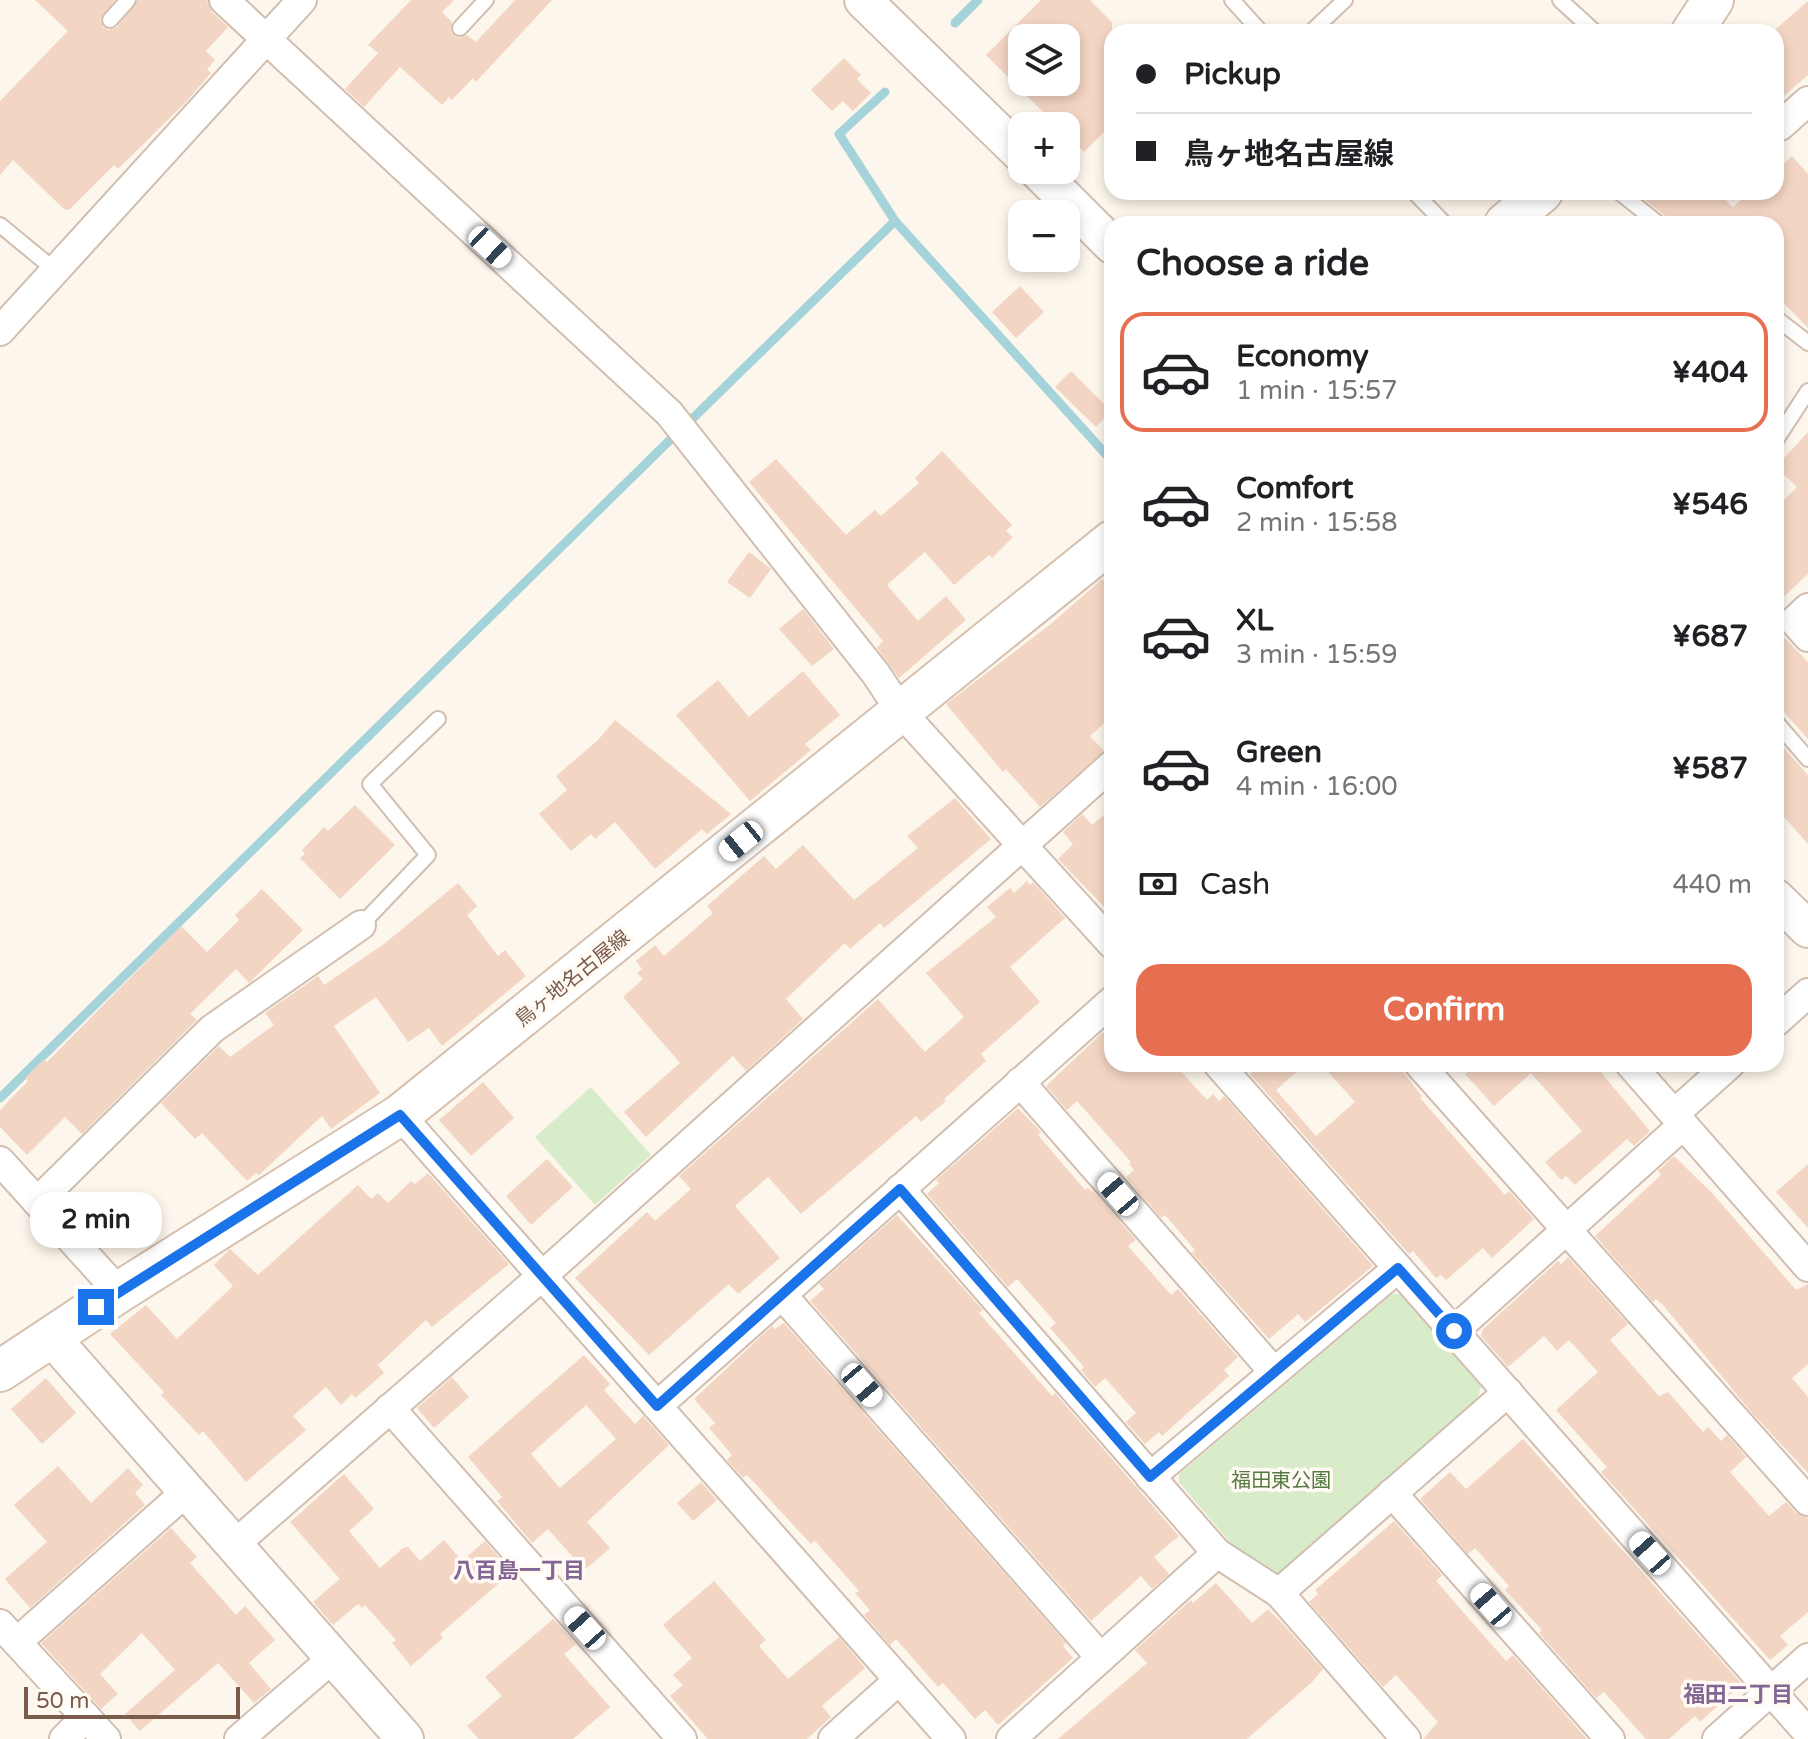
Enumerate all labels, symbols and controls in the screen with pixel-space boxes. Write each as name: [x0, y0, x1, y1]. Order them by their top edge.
map controls: [1008, 24, 1080, 272]
button: layers: [1008, 24, 1080, 96]
text: Pickup: [1184, 56, 1281, 93]
button: +: [1008, 112, 1080, 184]
text: 鳥ヶ地名古屋線: [1184, 136, 1394, 173]
button: −: [1008, 200, 1080, 272]
car: [464, 222, 516, 272]
text: Choose a ride: [1136, 242, 1369, 285]
icon: car: [1140, 336, 1212, 408]
text: Economy: [1236, 338, 1369, 375]
text: ¥404: [1672, 354, 1748, 391]
text: 1 min · 15:57: [1236, 375, 1398, 406]
icon: car: [1140, 468, 1212, 540]
text: Comfort: [1236, 470, 1354, 507]
text: ¥546: [1672, 486, 1748, 523]
text: 2 min · 15:58: [1236, 507, 1398, 538]
icon: car: [1140, 600, 1212, 672]
text: XL: [1236, 602, 1273, 639]
text: ¥687: [1672, 618, 1748, 655]
text: 3 min · 15:59: [1236, 639, 1398, 670]
icon: car: [1140, 732, 1212, 804]
text: Green: [1236, 734, 1322, 771]
text: ¥587: [1672, 750, 1748, 787]
text: 4 min · 16:00: [1236, 771, 1398, 802]
car: [715, 817, 767, 865]
icon: cash: [1136, 862, 1180, 906]
text: Cash: [1200, 866, 1270, 903]
text: 440 m: [1672, 869, 1752, 900]
street label: 鳥ヶ地名古屋線: [511, 925, 635, 1032]
button: Confirm: [1136, 964, 1752, 1056]
car: [1093, 1168, 1143, 1220]
callout: 2 min: [30, 1191, 162, 1247]
text: 2 min: [61, 1204, 131, 1235]
route end: [78, 1289, 114, 1325]
route start: [1436, 1313, 1472, 1349]
car: [837, 1359, 887, 1411]
park label: 福田東公園: [1231, 1469, 1331, 1493]
car: [1625, 1527, 1675, 1579]
district label: 八百島一丁目: [453, 1558, 585, 1584]
car: [1466, 1579, 1516, 1631]
car: [560, 1602, 610, 1654]
district label: 福田二丁目: [1683, 1682, 1793, 1708]
scale bar: [24, 1683, 240, 1719]
text: 50 m: [36, 1688, 90, 1714]

